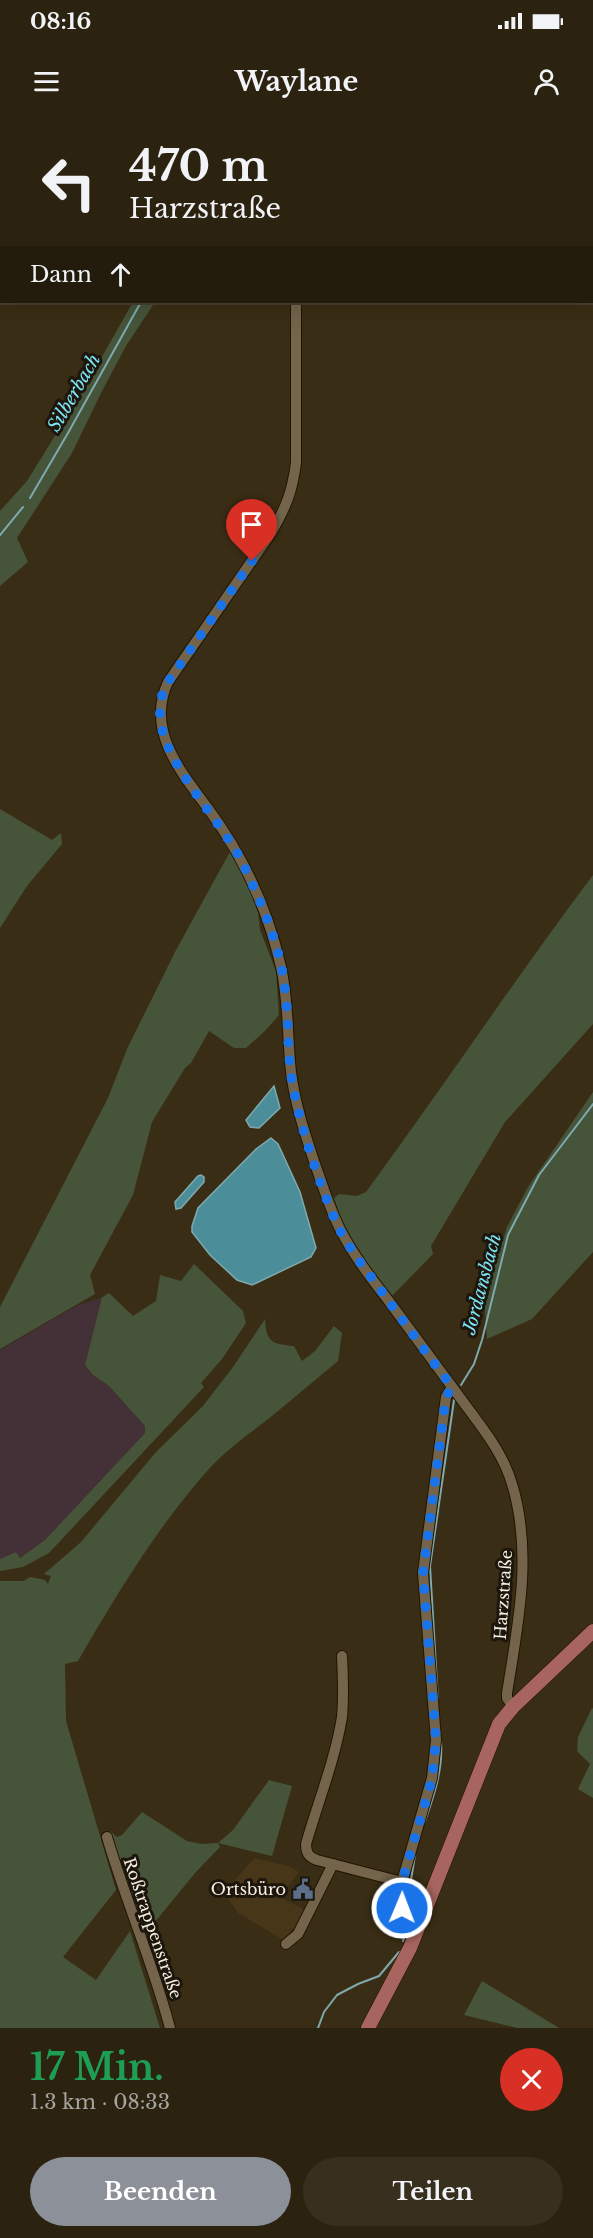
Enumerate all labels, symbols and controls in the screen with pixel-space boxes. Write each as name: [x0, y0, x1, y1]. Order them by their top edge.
text: 08:16: [30, 8, 91, 35]
icon: menu: [30, 65, 63, 98]
text: Waylane: [235, 65, 358, 98]
icon: person: [530, 65, 563, 98]
text: 470 m: [129, 140, 268, 192]
icon: left: [30, 144, 108, 222]
text: Harzstraße: [129, 192, 281, 225]
icon: ahead: [104, 258, 137, 291]
text: Dann: [30, 261, 92, 288]
water label: Silberbach: [43, 350, 105, 436]
pin: [226, 499, 277, 561]
icon: arrive: [235, 508, 268, 541]
water label: Jordansbach: [458, 1231, 506, 1338]
street label: Harzstraße: [490, 1549, 516, 1641]
street label: Roßtrappenstraße: [119, 1855, 187, 2001]
position arrow: [370, 1876, 434, 1940]
public building icon: Ortsbüro: [291, 1877, 315, 1901]
place label: Ortsbüro: [211, 1879, 286, 1899]
text: 17 Min.: [30, 2045, 164, 2090]
button: close: [500, 2048, 563, 2111]
text: 1.3 km · 08:33: [30, 2090, 170, 2114]
button: Beenden: [30, 2157, 291, 2226]
button: Teilen: [303, 2157, 563, 2226]

